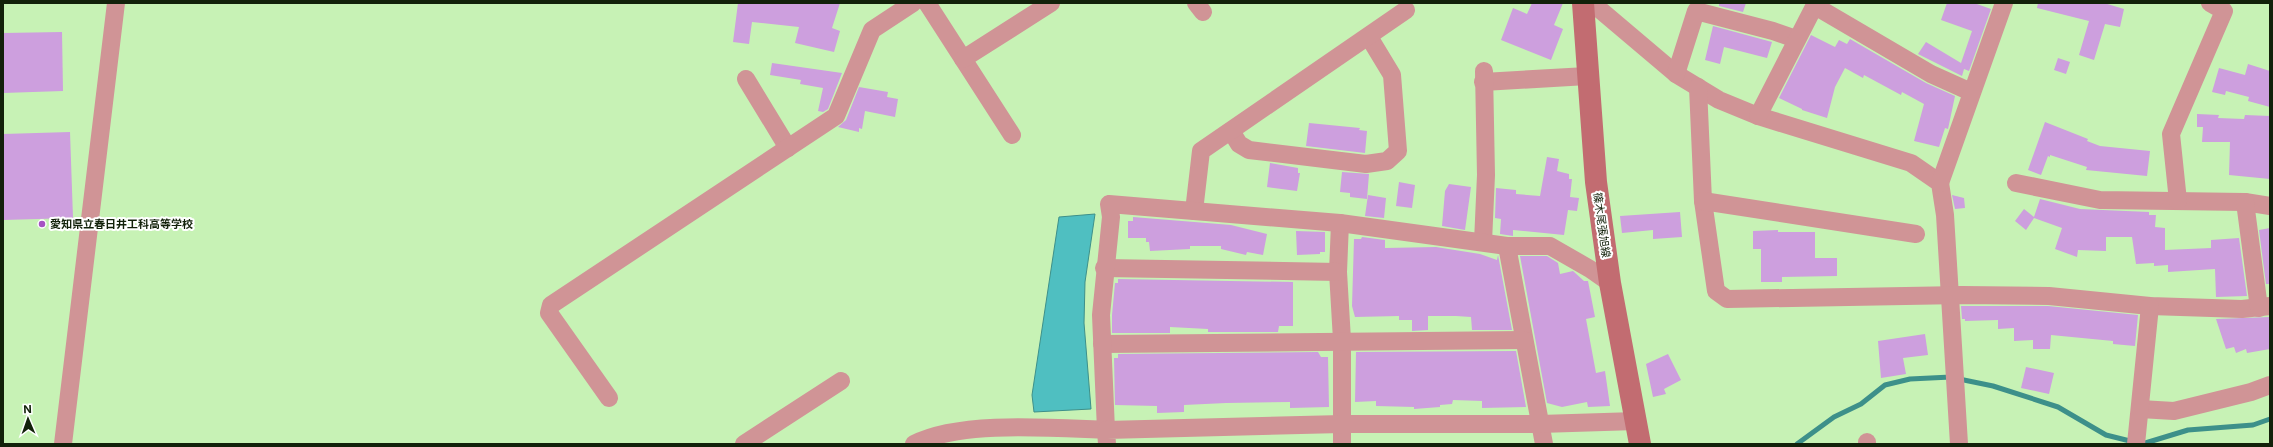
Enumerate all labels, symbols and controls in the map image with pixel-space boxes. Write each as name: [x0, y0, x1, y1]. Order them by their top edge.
street label: 篠木尾張旭線: [1590, 191, 1614, 259]
place label: 愛知県立春日井工科高等学校: [50, 217, 193, 231]
marker: 愛知県立春日井工科高等学校: [37, 219, 47, 229]
north arrow: [8, 399, 48, 439]
text: N: [23, 402, 32, 416]

